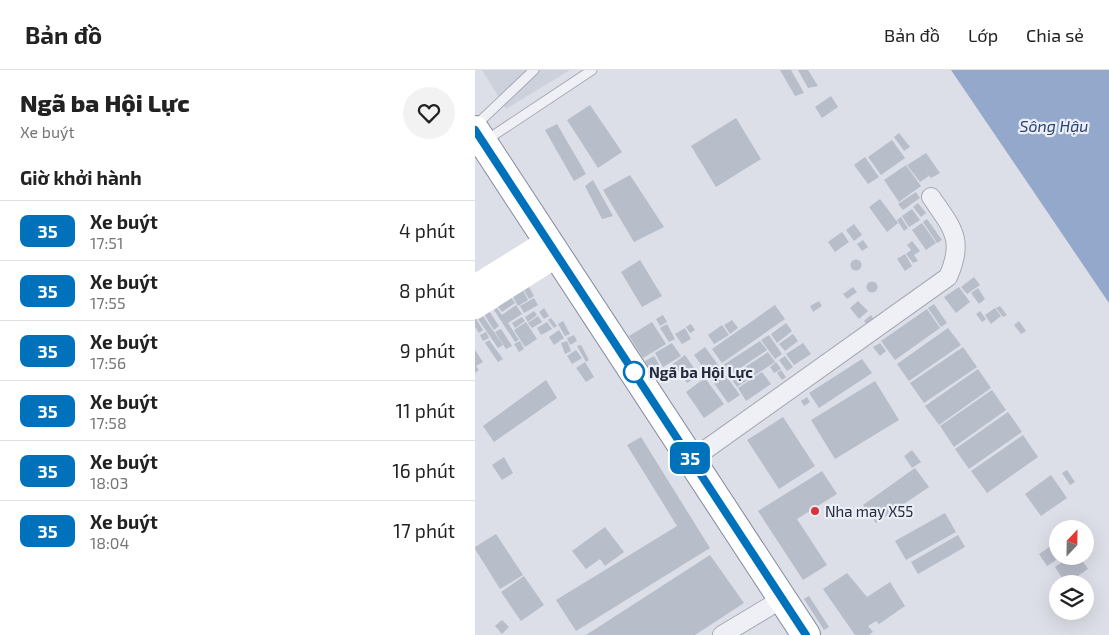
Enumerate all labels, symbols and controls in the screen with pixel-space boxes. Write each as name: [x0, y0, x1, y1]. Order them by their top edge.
text: Bản đồ: [25, 20, 102, 49]
text: Bản đồ: [884, 24, 940, 46]
text: Lớp: [968, 24, 998, 46]
text: Chia sẻ: [1026, 24, 1084, 46]
button: heart: [403, 87, 455, 139]
text: Ngã ba Hội Lực: [20, 88, 190, 117]
water label: Sông Hậu: [1020, 116, 1088, 135]
text: Xe buýt: [20, 122, 75, 141]
text: Giờ khởi hành: [20, 166, 142, 189]
text: Xe buýt: [90, 210, 158, 233]
text: 4 phút: [399, 219, 455, 242]
text: 35: [37, 220, 58, 242]
text: 17:51: [90, 233, 123, 252]
text: Xe buýt: [90, 270, 158, 293]
text: 8 phút: [399, 279, 455, 302]
text: 35: [37, 280, 58, 302]
text: 17:55: [90, 293, 126, 312]
text: Xe buýt: [90, 330, 158, 353]
text: 9 phút: [400, 339, 455, 362]
text: 35: [37, 340, 58, 362]
text: 17:56: [90, 353, 126, 372]
marker: Ngã ba Hội Lực: [623, 361, 645, 383]
place label: Ngã ba Hội Lực: [649, 363, 753, 381]
text: Xe buýt: [90, 390, 158, 413]
text: 11 phút: [396, 399, 455, 422]
text: 35: [37, 400, 58, 422]
text: 17:58: [90, 413, 127, 432]
line badge: 35: [667, 442, 713, 474]
text: 35: [680, 447, 700, 469]
text: Xe buýt: [90, 450, 158, 473]
text: 16 phút: [392, 459, 455, 482]
text: 35: [37, 460, 58, 482]
text: 18:03: [90, 473, 128, 492]
place label: Nha may X55: [825, 502, 913, 520]
marker: Nha may X55: [809, 505, 821, 517]
text: Xe buýt: [90, 510, 158, 533]
text: 17 phút: [393, 519, 455, 542]
text: 35: [37, 520, 58, 542]
north arrow: [1049, 520, 1094, 565]
map controls: [1049, 520, 1094, 620]
text: 18:04: [90, 533, 129, 552]
button: layers: [1049, 575, 1094, 620]

